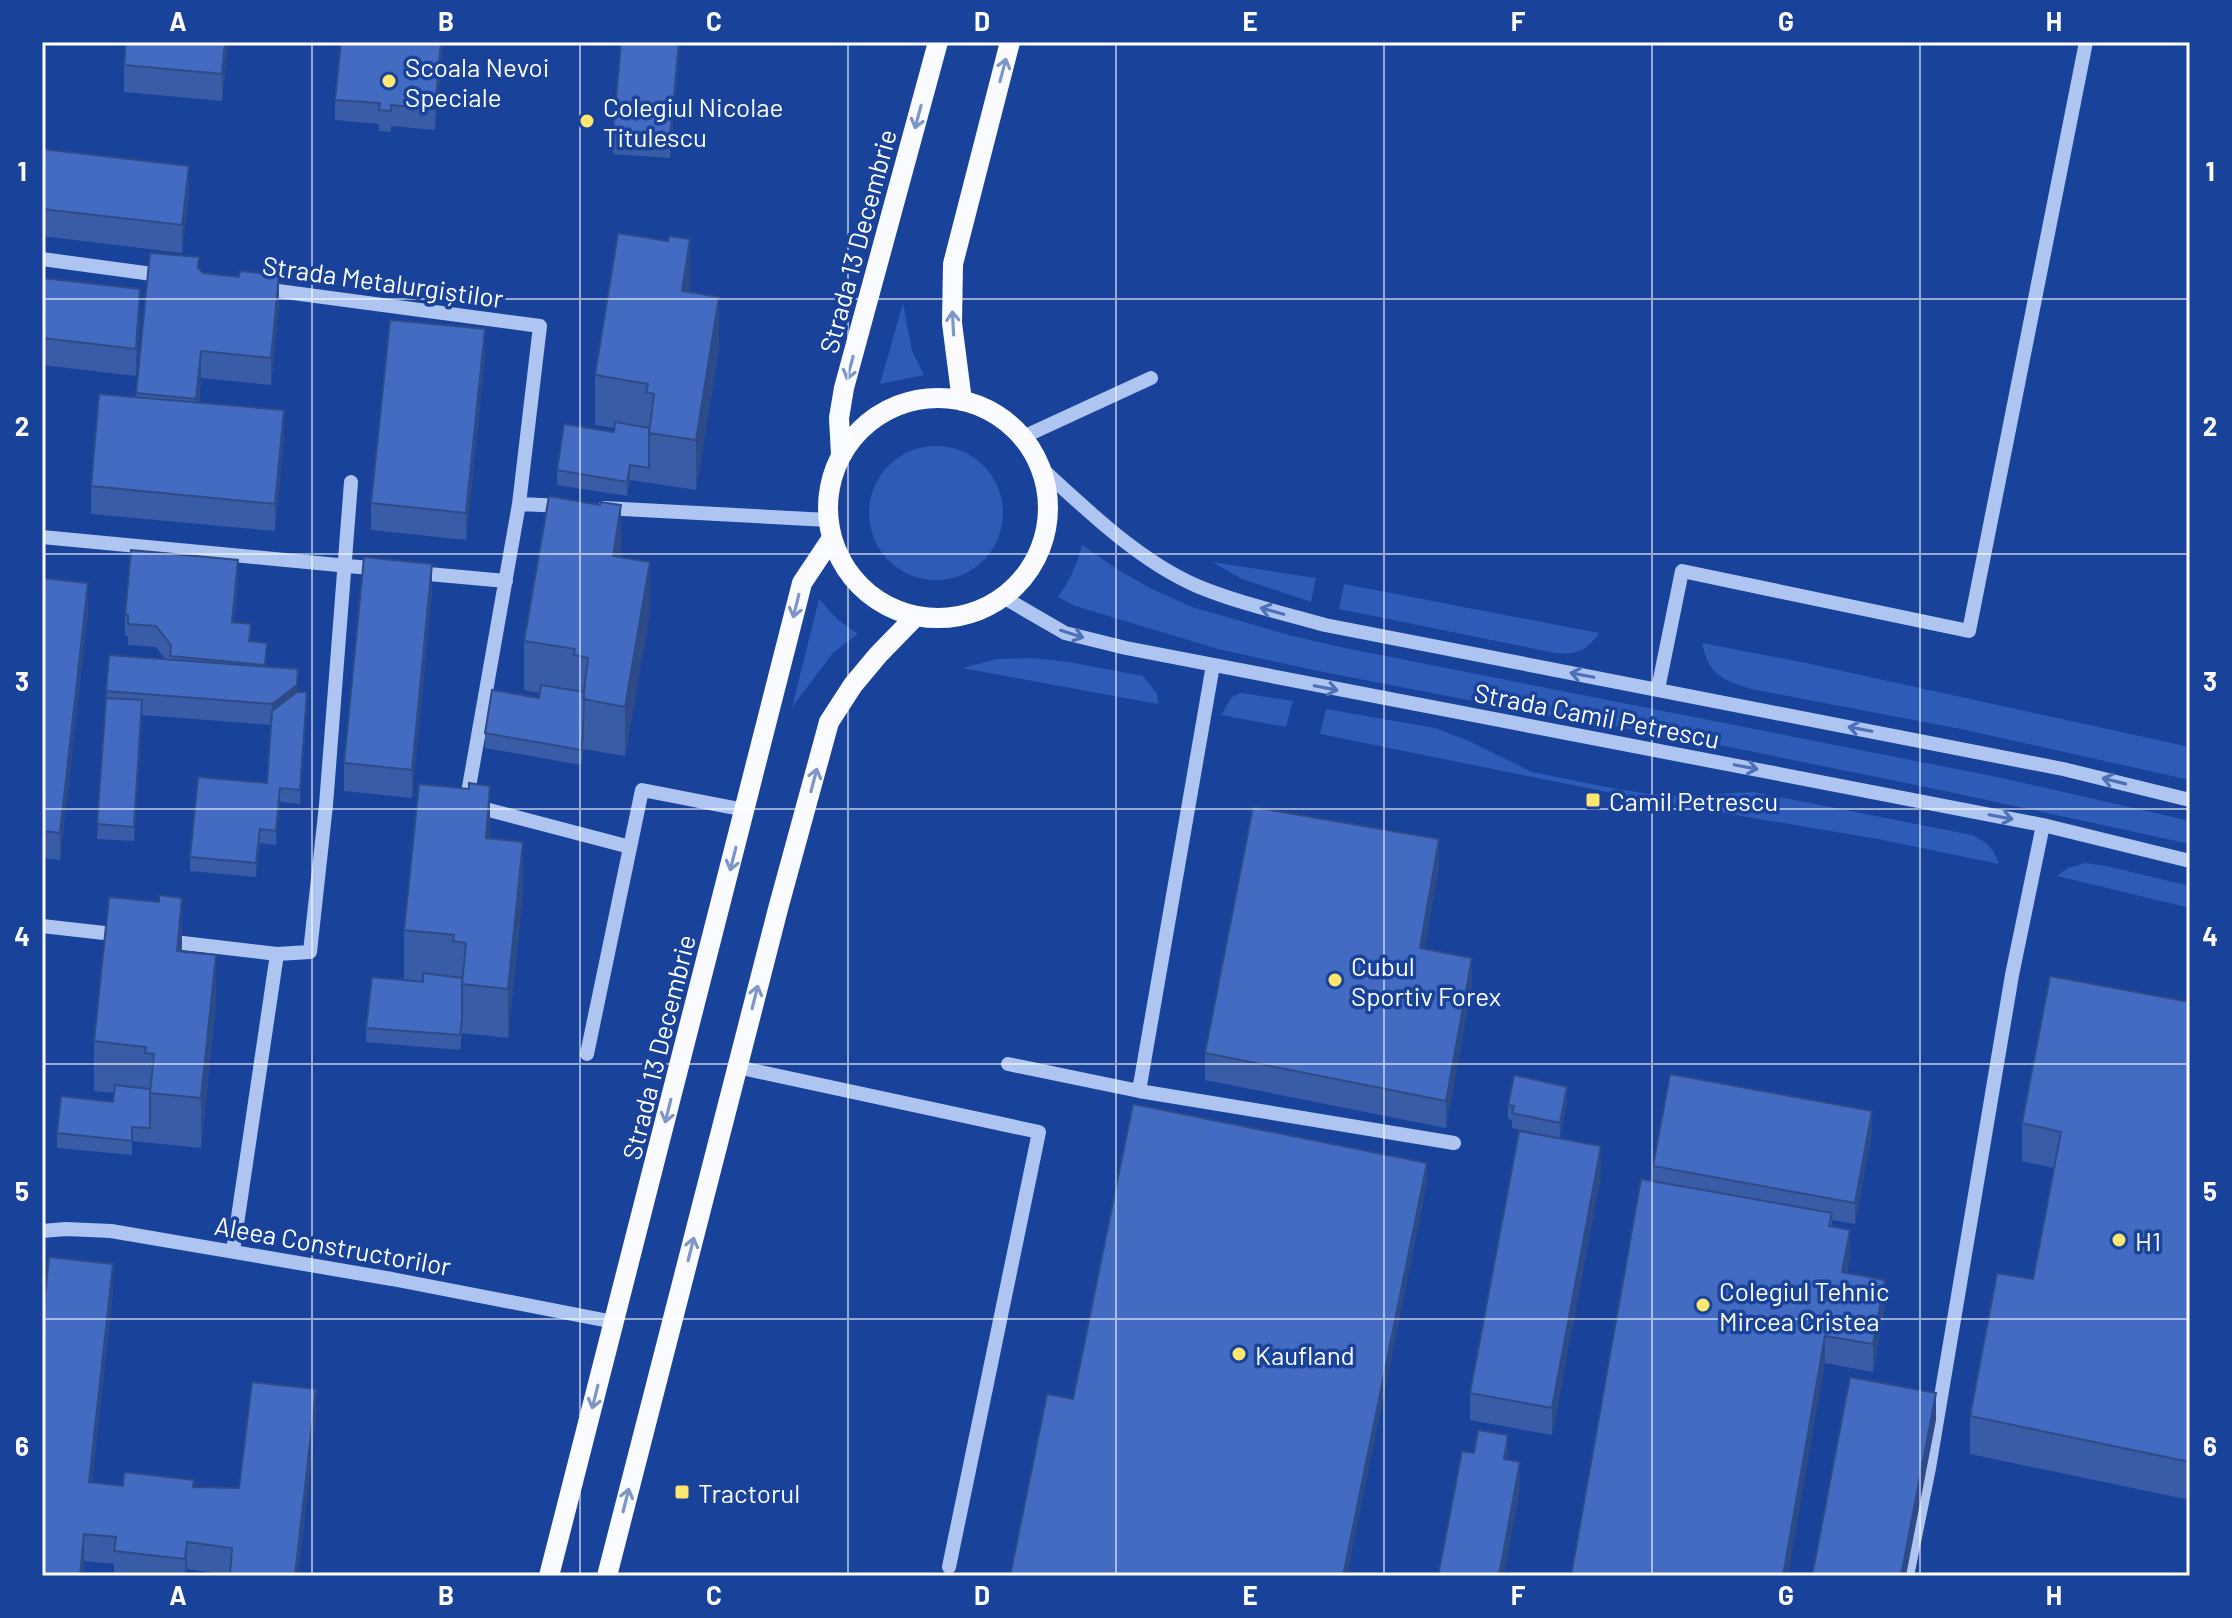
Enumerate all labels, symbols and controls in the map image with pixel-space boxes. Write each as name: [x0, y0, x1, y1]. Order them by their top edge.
text: A: [169, 5, 187, 36]
text: B: [438, 5, 454, 36]
text: C: [706, 5, 722, 36]
text: D: [974, 5, 990, 36]
text: E: [1242, 5, 1258, 36]
text: F: [1511, 5, 1526, 36]
text: G: [1778, 5, 1794, 36]
text: H: [2046, 5, 2062, 36]
place label: Scoala Nevoi Speciale: [405, 51, 549, 112]
one-way arrow: [997, 57, 1012, 83]
marker: Scoala Nevoi Speciale: [380, 72, 398, 90]
place label: Colegiul Nicolae Titulescu: [603, 91, 783, 152]
one-way arrow: [910, 104, 925, 130]
marker: Colegiul Nicolae Titulescu: [578, 112, 596, 130]
street label: Strada 13 Decembrie: [812, 126, 902, 356]
text: 1: [17, 155, 27, 186]
text: 1: [2205, 155, 2215, 186]
street label: Strada Metalurgiștilor: [261, 249, 506, 313]
one-way arrow: [945, 310, 960, 337]
one-way arrow: [841, 355, 856, 381]
text: 2: [15, 410, 29, 441]
text: 2: [2203, 410, 2217, 441]
one-way arrow: [787, 593, 802, 619]
one-way arrow: [1260, 602, 1286, 617]
one-way arrow: [1059, 627, 1084, 642]
text: 3: [15, 665, 29, 696]
text: 3: [2203, 665, 2217, 696]
one-way arrow: [1569, 666, 1595, 681]
street label: Strada Camil Petrescu: [1472, 676, 1722, 754]
one-way arrow: [1312, 681, 1338, 696]
one-way arrow: [1847, 721, 1873, 736]
one-way arrow: [1733, 761, 1759, 776]
one-way arrow: [807, 767, 822, 793]
one-way arrow: [2102, 773, 2128, 788]
place label: Camil Petrescu: [1609, 785, 1778, 816]
marker: Camil Petrescu: [1584, 791, 1602, 809]
one-way arrow: [1988, 811, 2014, 826]
one-way arrow: [724, 845, 739, 871]
text: 4: [14, 920, 30, 951]
text: 4: [2202, 920, 2218, 951]
street label: Strada 13 Decembrie: [615, 931, 701, 1163]
place label: Cubul Sportiv Forex: [1351, 950, 1501, 1011]
marker: Cubul Sportiv Forex: [1326, 971, 1344, 989]
one-way arrow: [749, 984, 764, 1010]
one-way arrow: [660, 1097, 675, 1123]
text: 5: [15, 1175, 29, 1206]
text: 5: [2203, 1175, 2217, 1206]
street label: Aleea Constructorilor: [212, 1209, 454, 1281]
place label: H1: [2135, 1225, 2161, 1256]
marker: H1: [2110, 1231, 2128, 1249]
one-way arrow: [684, 1236, 699, 1262]
place label: Colegiul Tehnic Mircea Cristea: [1719, 1275, 1889, 1336]
marker: Colegiul Tehnic Mircea Cristea: [1694, 1296, 1712, 1314]
place label: Kaufland: [1255, 1339, 1355, 1370]
marker: Kaufland: [1230, 1345, 1248, 1363]
one-way arrow: [586, 1384, 601, 1410]
text: 6: [15, 1430, 29, 1461]
text: 6: [2203, 1430, 2217, 1461]
place label: Tractorul: [698, 1477, 800, 1508]
marker: Tractorul: [673, 1483, 691, 1501]
one-way arrow: [620, 1488, 635, 1514]
text: A: [169, 1579, 187, 1610]
text: B: [438, 1579, 454, 1610]
text: C: [706, 1579, 722, 1610]
text: D: [974, 1579, 990, 1610]
text: E: [1242, 1579, 1258, 1610]
text: F: [1511, 1579, 1526, 1610]
text: G: [1778, 1579, 1794, 1610]
text: H: [2046, 1579, 2062, 1610]

